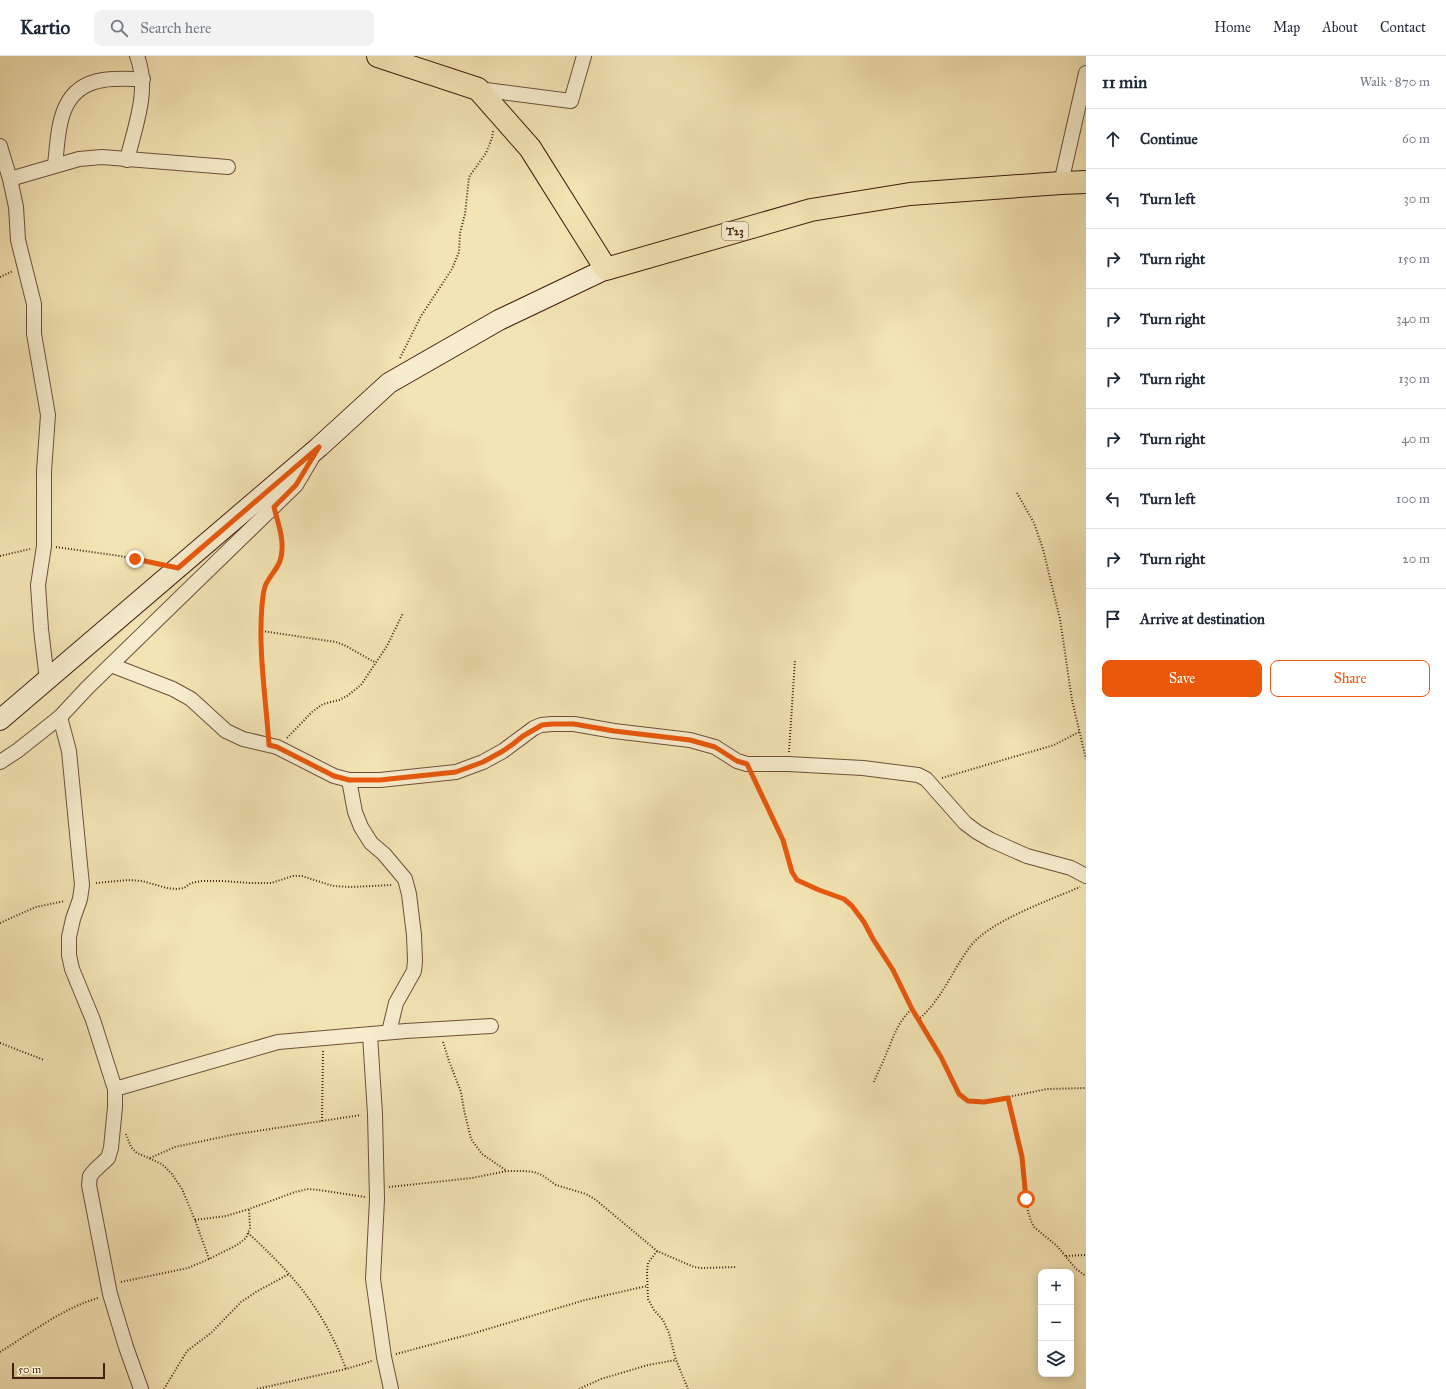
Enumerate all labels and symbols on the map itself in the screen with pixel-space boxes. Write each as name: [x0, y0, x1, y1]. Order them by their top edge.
road number: T23: [722, 222, 748, 240]
route end: [126, 550, 144, 568]
route start: [1017, 1190, 1035, 1208]
scale bar: [12, 1361, 105, 1380]

